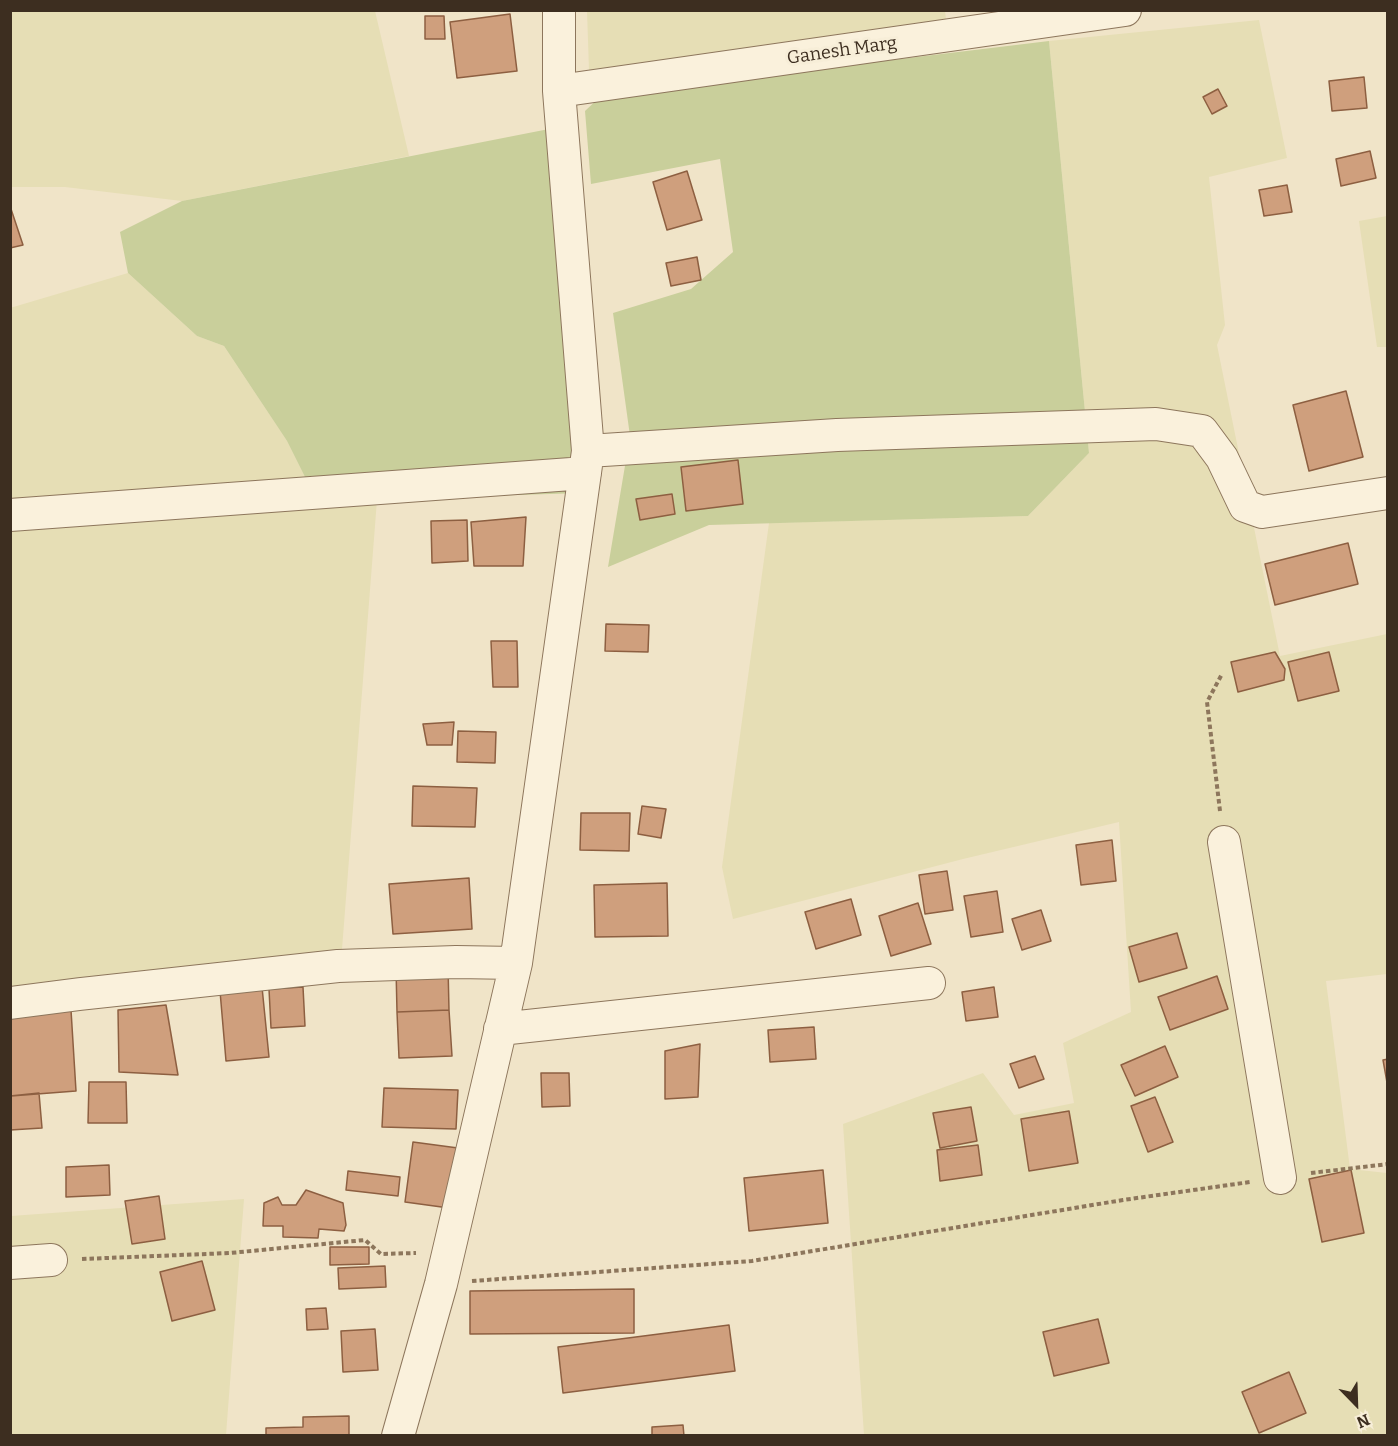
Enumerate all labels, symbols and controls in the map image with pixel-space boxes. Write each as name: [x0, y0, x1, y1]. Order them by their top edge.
street label: Ganesh Marg: [786, 33, 898, 69]
north arrow: [1326, 1374, 1386, 1434]
text: N: [1354, 1410, 1373, 1432]

